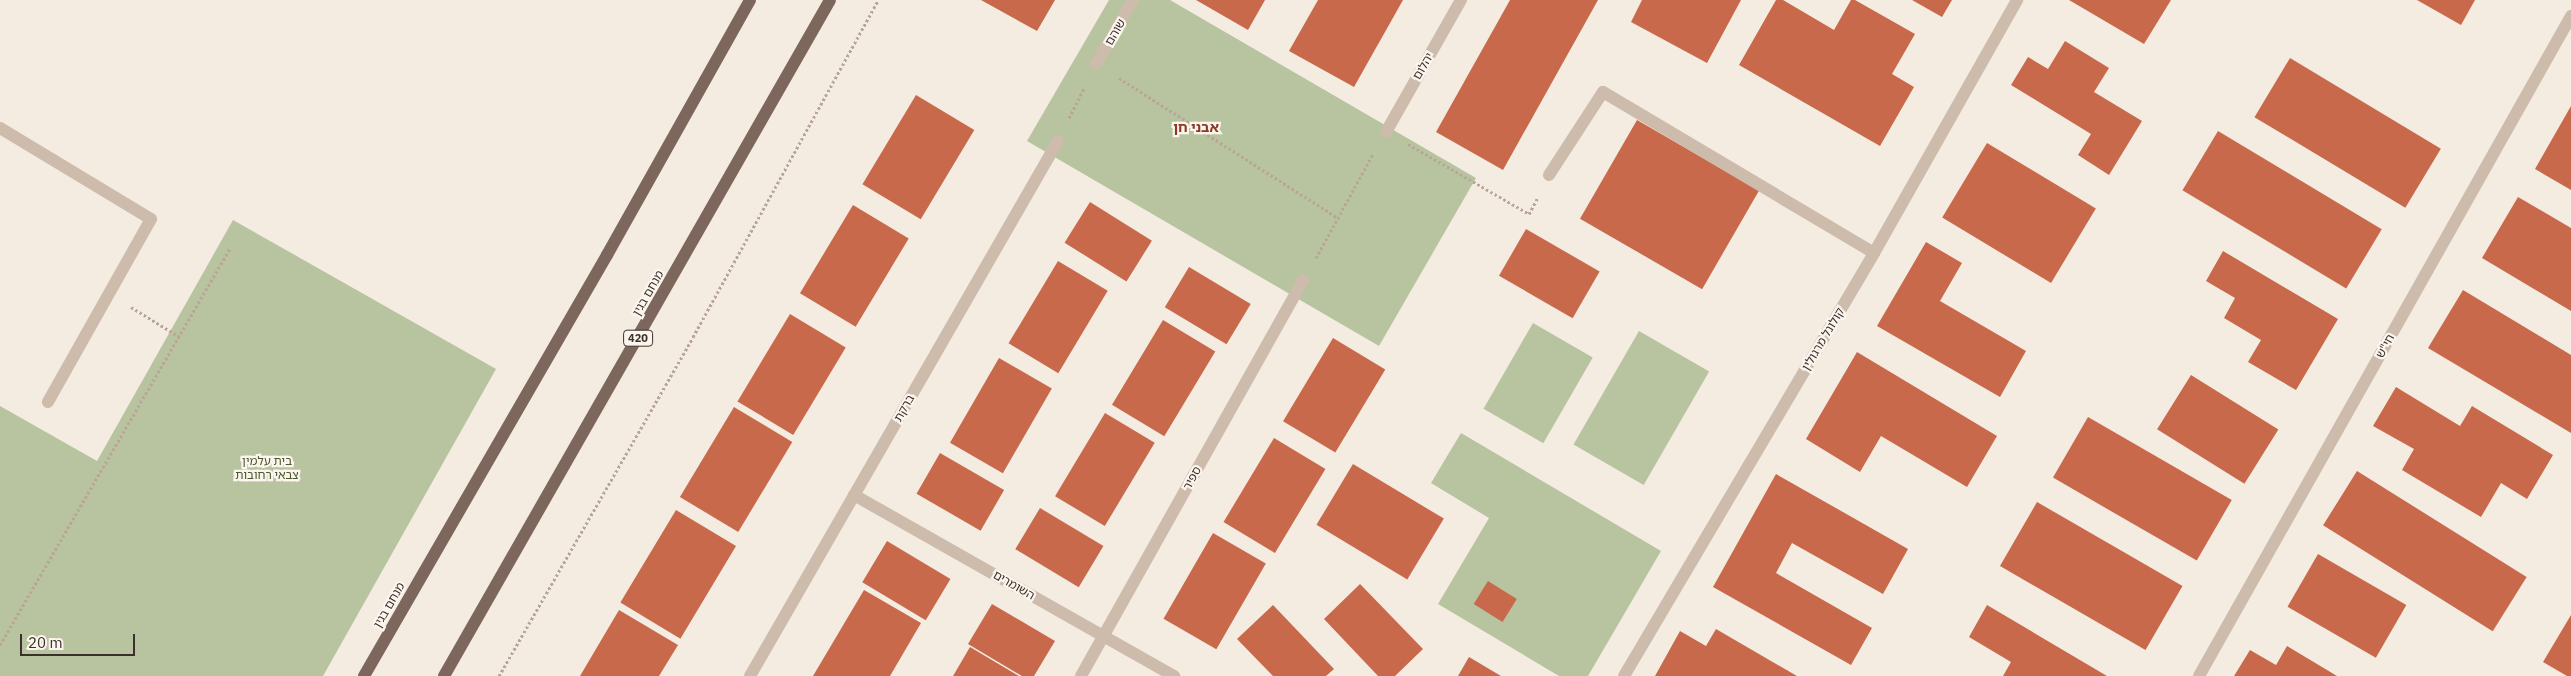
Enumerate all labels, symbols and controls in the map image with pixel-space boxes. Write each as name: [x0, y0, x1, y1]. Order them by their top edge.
street label: שוהם: [1102, 16, 1128, 48]
street label: יהלום: [1410, 50, 1436, 82]
district label: אבני חן: [1173, 119, 1219, 135]
street label: מנחם בגין: [629, 268, 667, 318]
street label: קולונל מרגולין: [1799, 305, 1847, 373]
road number: 420: [623, 329, 653, 346]
street label: חי"ש: [2373, 331, 2397, 361]
street label: ברקת: [891, 392, 917, 424]
park label: בית עלמין צבאי רחובות: [235, 454, 299, 482]
street label: ספיר: [1180, 464, 1204, 492]
street label: השומרים: [991, 567, 1037, 603]
street label: מנחם בגין: [370, 580, 408, 630]
scale bar: [22, 624, 138, 656]
text: 20 m: [28, 633, 63, 652]

